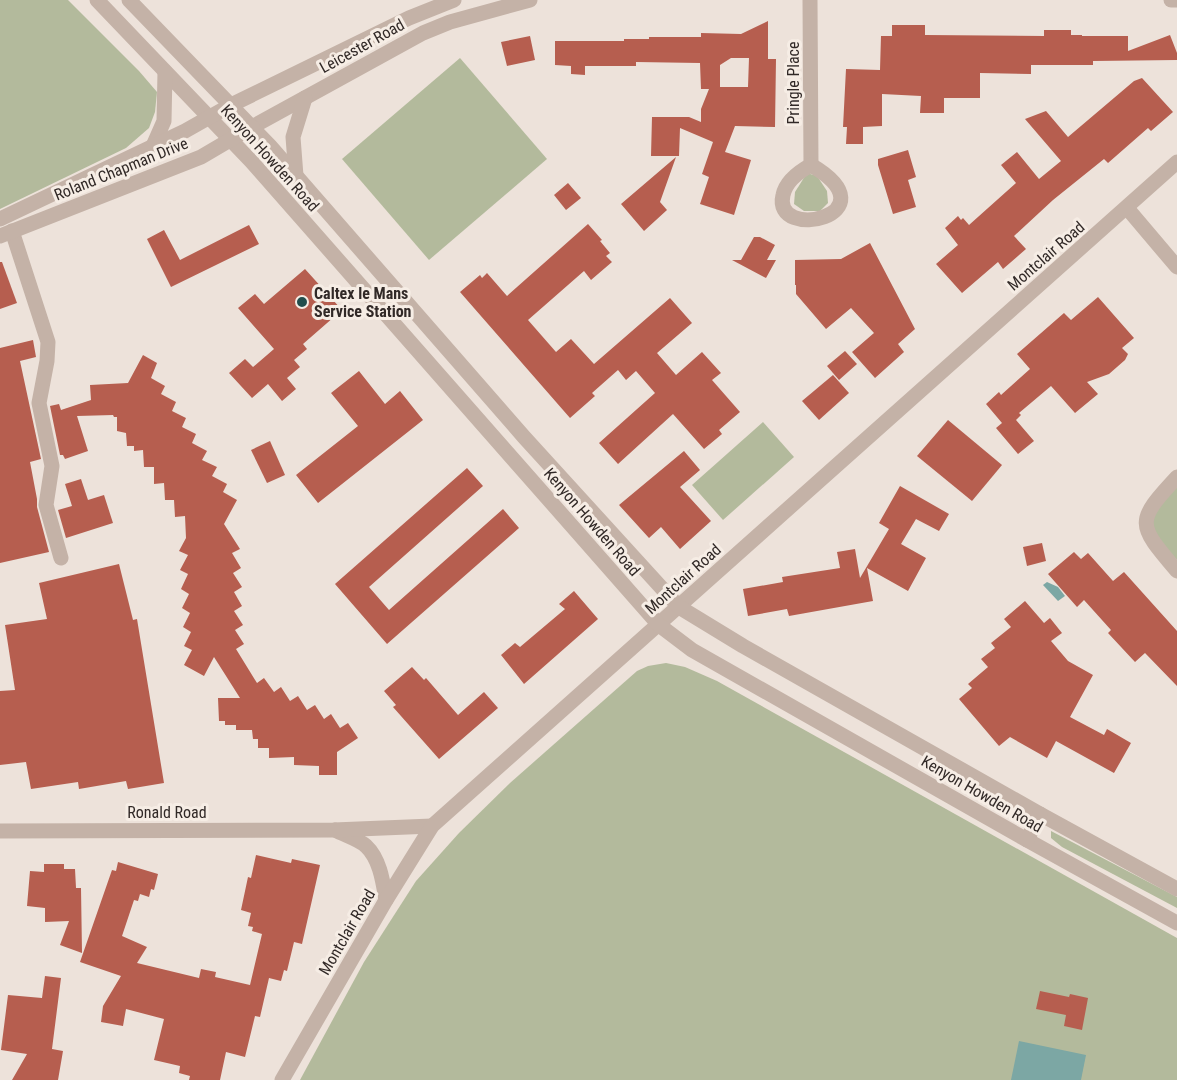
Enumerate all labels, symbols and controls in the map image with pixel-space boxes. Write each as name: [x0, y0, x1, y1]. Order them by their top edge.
street label: Leicester Road: [316, 15, 408, 77]
street label: Pringle Place: [784, 42, 803, 125]
street label: Kenyon Howden Road: [217, 101, 323, 215]
street label: Roland Chapman Drive: [51, 133, 191, 205]
street label: Montclair Road: [1004, 217, 1088, 295]
place label: Caltex le Mans Service Station: [314, 284, 412, 321]
marker: Caltex le Mans Service Station: [295, 295, 309, 309]
street label: Kenyon Howden Road: [540, 464, 644, 580]
street label: Montclair Road: [641, 540, 725, 618]
street label: Kenyon Howden Road: [918, 751, 1046, 837]
street label: Ronald Road: [127, 803, 207, 822]
street label: Montclair Road: [315, 886, 379, 978]

